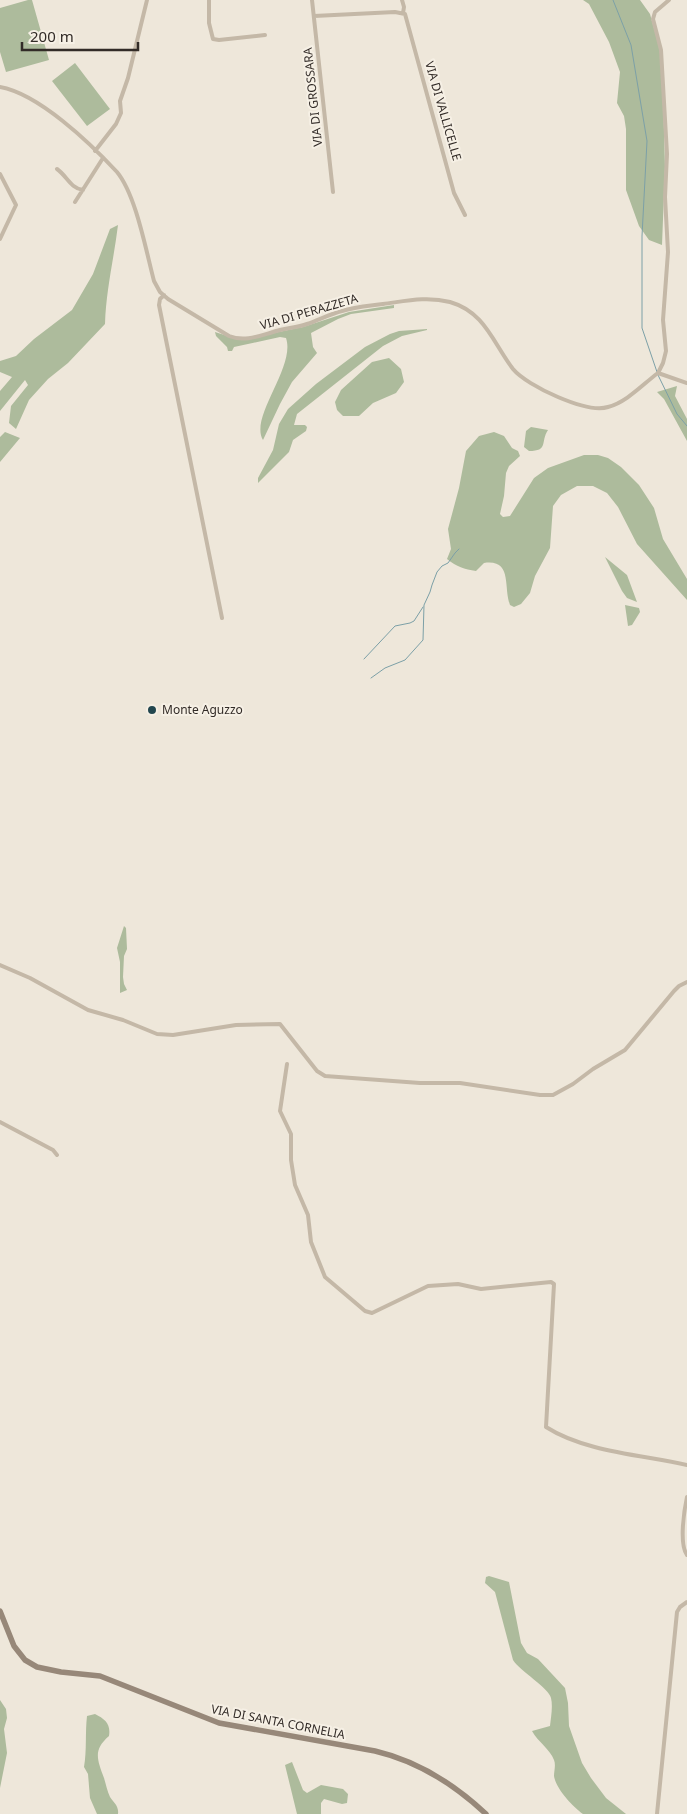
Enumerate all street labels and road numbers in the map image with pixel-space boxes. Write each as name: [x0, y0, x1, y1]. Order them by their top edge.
street label: VIA DI GROSSARA: [299, 46, 326, 147]
street label: VIA DI VALLICELLE: [421, 59, 466, 162]
street label: VIA DI PERAZZETA: [258, 289, 360, 334]
street label: VIA DI SANTA CORNELIA: [210, 1700, 347, 1743]

